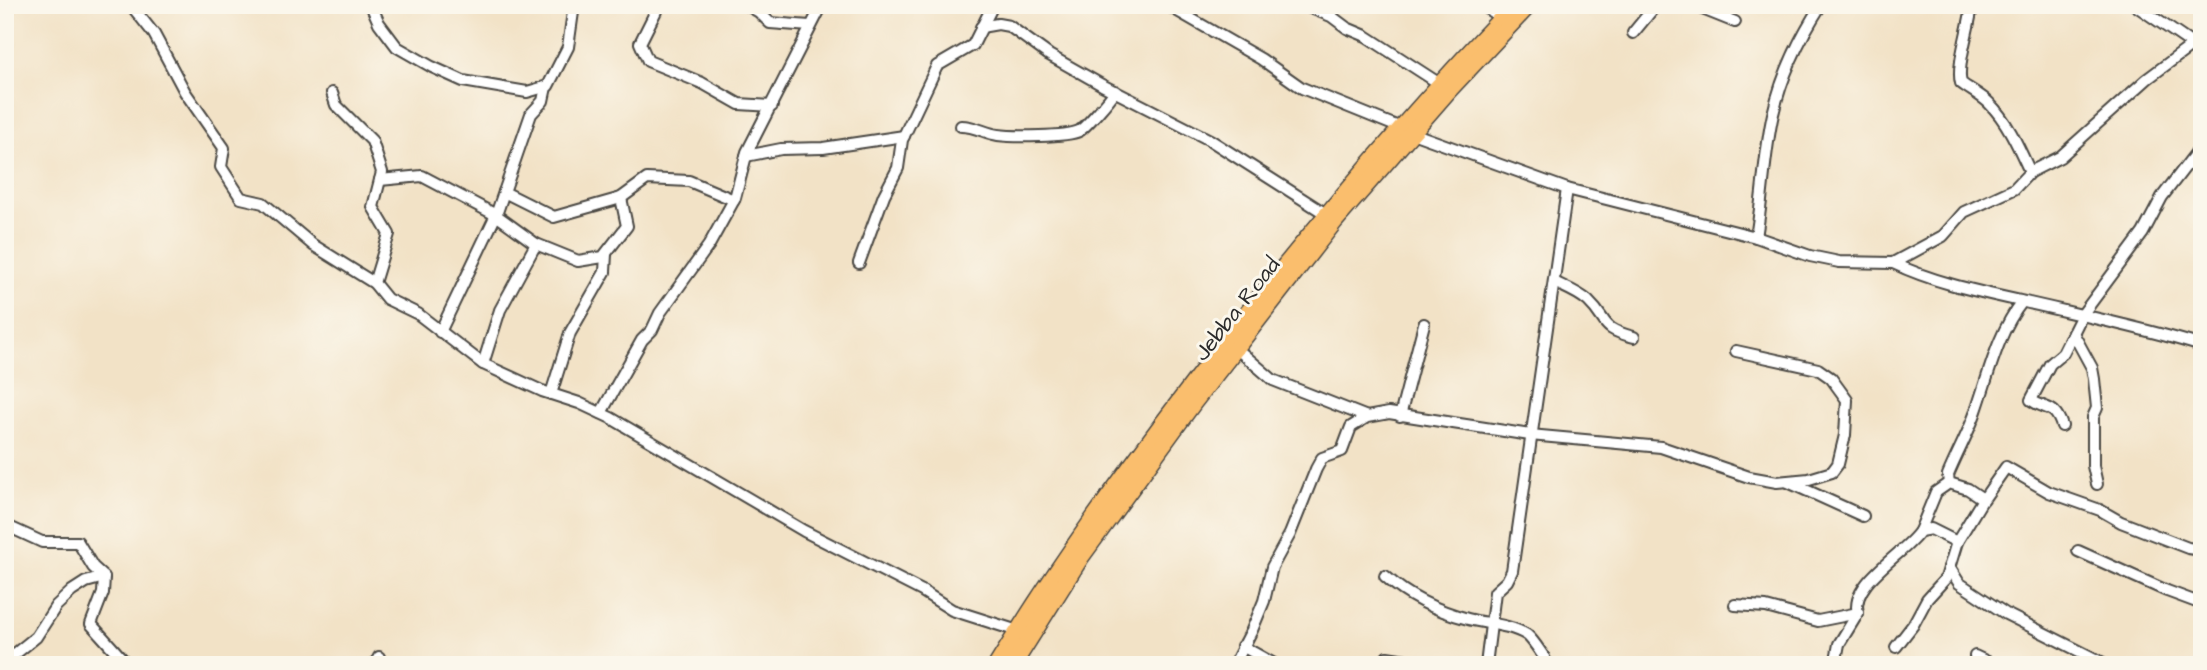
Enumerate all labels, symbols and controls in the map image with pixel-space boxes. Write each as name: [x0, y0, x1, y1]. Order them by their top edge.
street label: Jebba Road: [1186, 250, 1288, 368]

